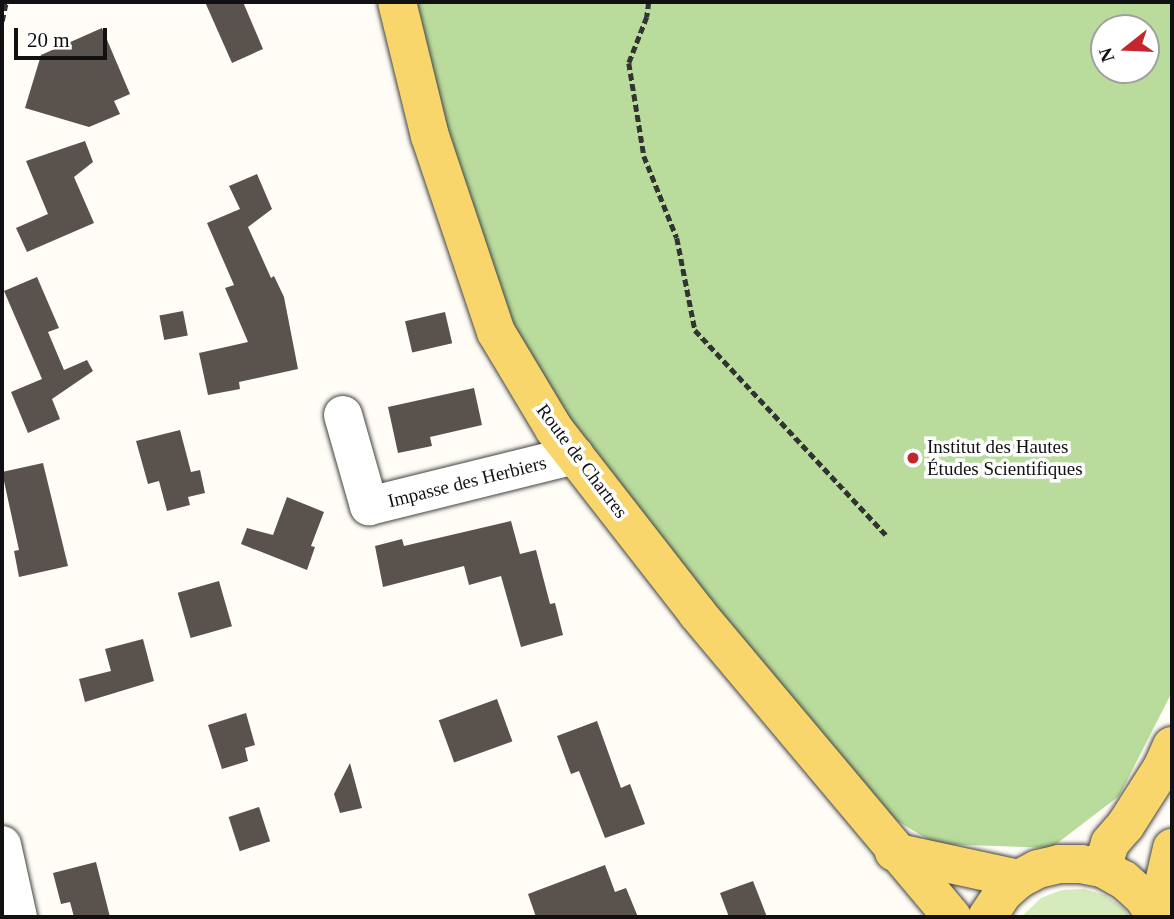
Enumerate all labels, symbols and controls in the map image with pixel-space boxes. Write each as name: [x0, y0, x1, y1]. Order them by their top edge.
scale bar: [18, 14, 110, 58]
north arrow: [1090, 14, 1160, 84]
text: 20 m: [27, 28, 70, 52]
text: N: [1094, 45, 1119, 65]
street label: Route de Chartres: [532, 399, 632, 523]
place label: Institut des Hautes Études Scientifiques: [927, 436, 1083, 480]
marker: Institut des Hautes Études Scientifiques: [905, 450, 921, 466]
street label: Impasse des Herbiers: [385, 451, 549, 513]

